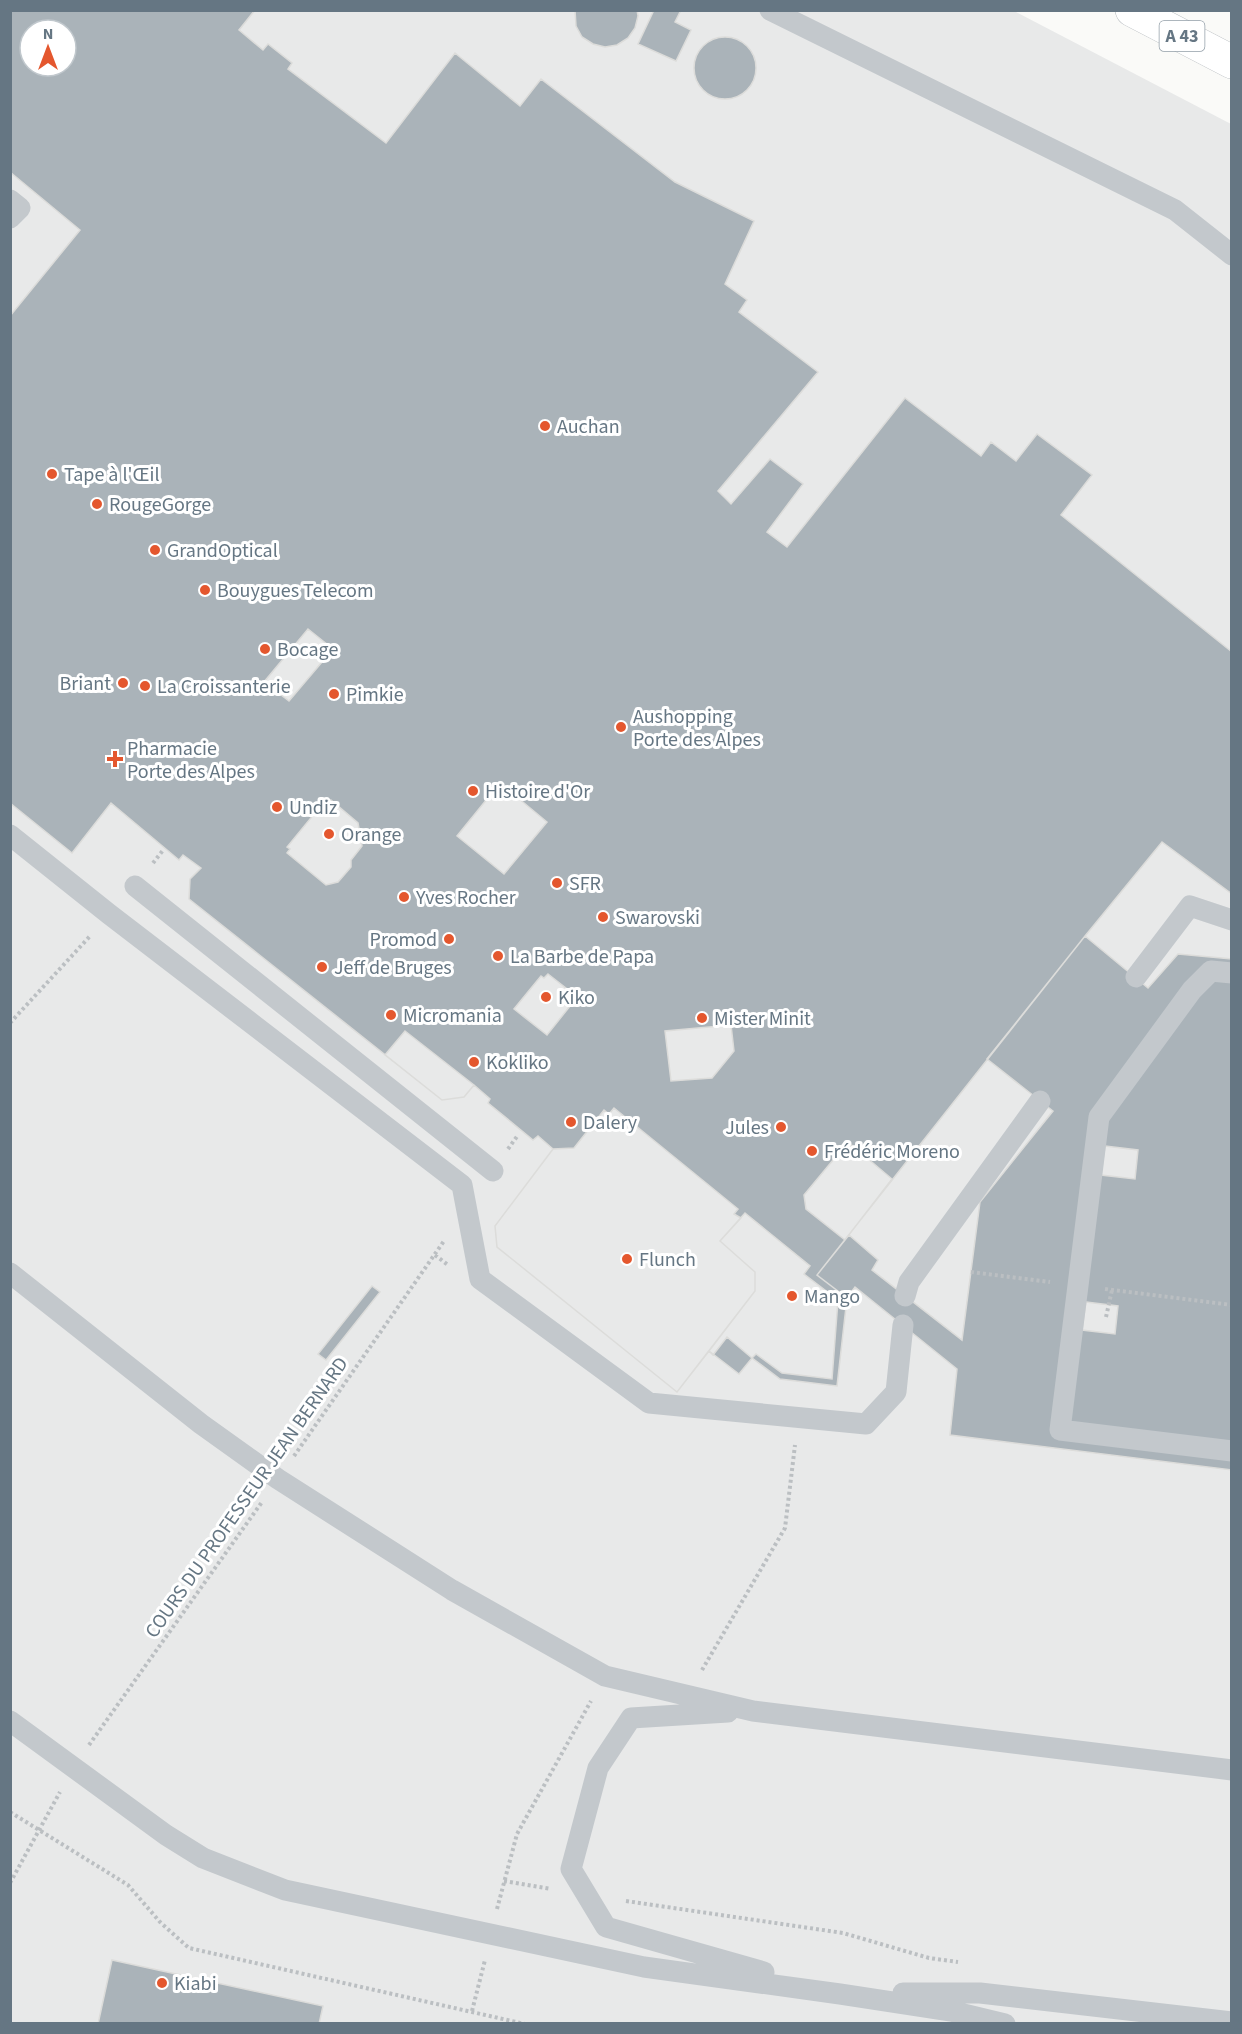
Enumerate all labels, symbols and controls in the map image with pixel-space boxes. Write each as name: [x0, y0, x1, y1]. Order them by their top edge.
north arrow: [18, 18, 78, 78]
road number: A 43: [1160, 21, 1204, 51]
text: N: [43, 23, 53, 45]
place label: Auchan: [557, 413, 620, 441]
marker: Auchan: [538, 419, 552, 433]
place label: Tape à l'Œil: [64, 461, 160, 489]
marker: Tape à l'Œil: [45, 467, 59, 481]
place label: RougeGorge: [109, 491, 211, 519]
marker: RougeGorge: [90, 497, 104, 511]
place label: GrandOptical: [167, 537, 278, 565]
marker: GrandOptical: [148, 543, 162, 557]
place label: Bouygues Telecom: [217, 577, 374, 605]
marker: Bouygues Telecom: [198, 583, 212, 597]
place label: Bocage: [277, 636, 338, 664]
marker: Bocage: [258, 642, 272, 656]
place label: Briant: [60, 670, 111, 698]
place label: La Croissanterie: [157, 673, 291, 701]
marker: Briant: [116, 676, 130, 690]
marker: La Croissanterie: [138, 679, 152, 693]
place label: Pimkie: [346, 681, 404, 709]
marker: Pimkie: [327, 687, 341, 701]
place label: Aushopping Porte des Alpes: [633, 703, 761, 754]
marker: Aushopping Porte des Alpes: [614, 720, 628, 734]
place label: Pharmacie Porte des Alpes: [127, 735, 255, 786]
marker: Pharmacie Porte des Alpes: [108, 752, 122, 766]
place label: Histoire d'Or: [485, 778, 590, 806]
marker: Histoire d'Or: [466, 784, 480, 798]
place label: Undiz: [289, 794, 337, 822]
marker: Undiz: [270, 800, 284, 814]
place label: Orange: [341, 821, 402, 849]
marker: Orange: [322, 827, 336, 841]
place label: SFR: [569, 870, 601, 898]
marker: SFR: [550, 876, 564, 890]
place label: Yves Rocher: [415, 884, 516, 912]
marker: Yves Rocher: [397, 890, 411, 904]
place label: Swarovski: [615, 904, 700, 932]
marker: Swarovski: [596, 910, 610, 924]
place label: Promod: [370, 926, 437, 954]
marker: Promod: [442, 932, 456, 946]
place label: La Barbe de Papa: [510, 943, 654, 971]
marker: La Barbe de Papa: [491, 949, 505, 963]
place label: Jeff de Bruges: [334, 954, 452, 982]
marker: Jeff de Bruges: [315, 960, 329, 974]
place label: Kiko: [558, 984, 595, 1012]
marker: Kiko: [539, 990, 553, 1004]
place label: Micromania: [403, 1002, 502, 1030]
place label: Mister Minit: [714, 1005, 811, 1033]
marker: Micromania: [384, 1008, 398, 1022]
marker: Mister Minit: [695, 1011, 709, 1025]
place label: Kokliko: [486, 1049, 549, 1077]
marker: Kokliko: [467, 1055, 481, 1069]
place label: Dalery: [583, 1109, 638, 1137]
place label: Jules: [725, 1114, 769, 1142]
marker: Dalery: [564, 1115, 578, 1129]
marker: Jules: [774, 1120, 788, 1134]
place label: Frédéric Moreno: [824, 1138, 960, 1166]
marker: Frédéric Moreno: [805, 1144, 819, 1158]
place label: Flunch: [639, 1246, 696, 1274]
marker: Flunch: [620, 1252, 634, 1266]
place label: Mango: [804, 1283, 860, 1311]
marker: Mango: [785, 1289, 799, 1303]
street label: COURS DU PROFESSEUR JEAN BERNARD: [139, 1351, 355, 1644]
place label: Kiabi: [174, 1970, 217, 1998]
marker: Kiabi: [155, 1976, 169, 1990]

